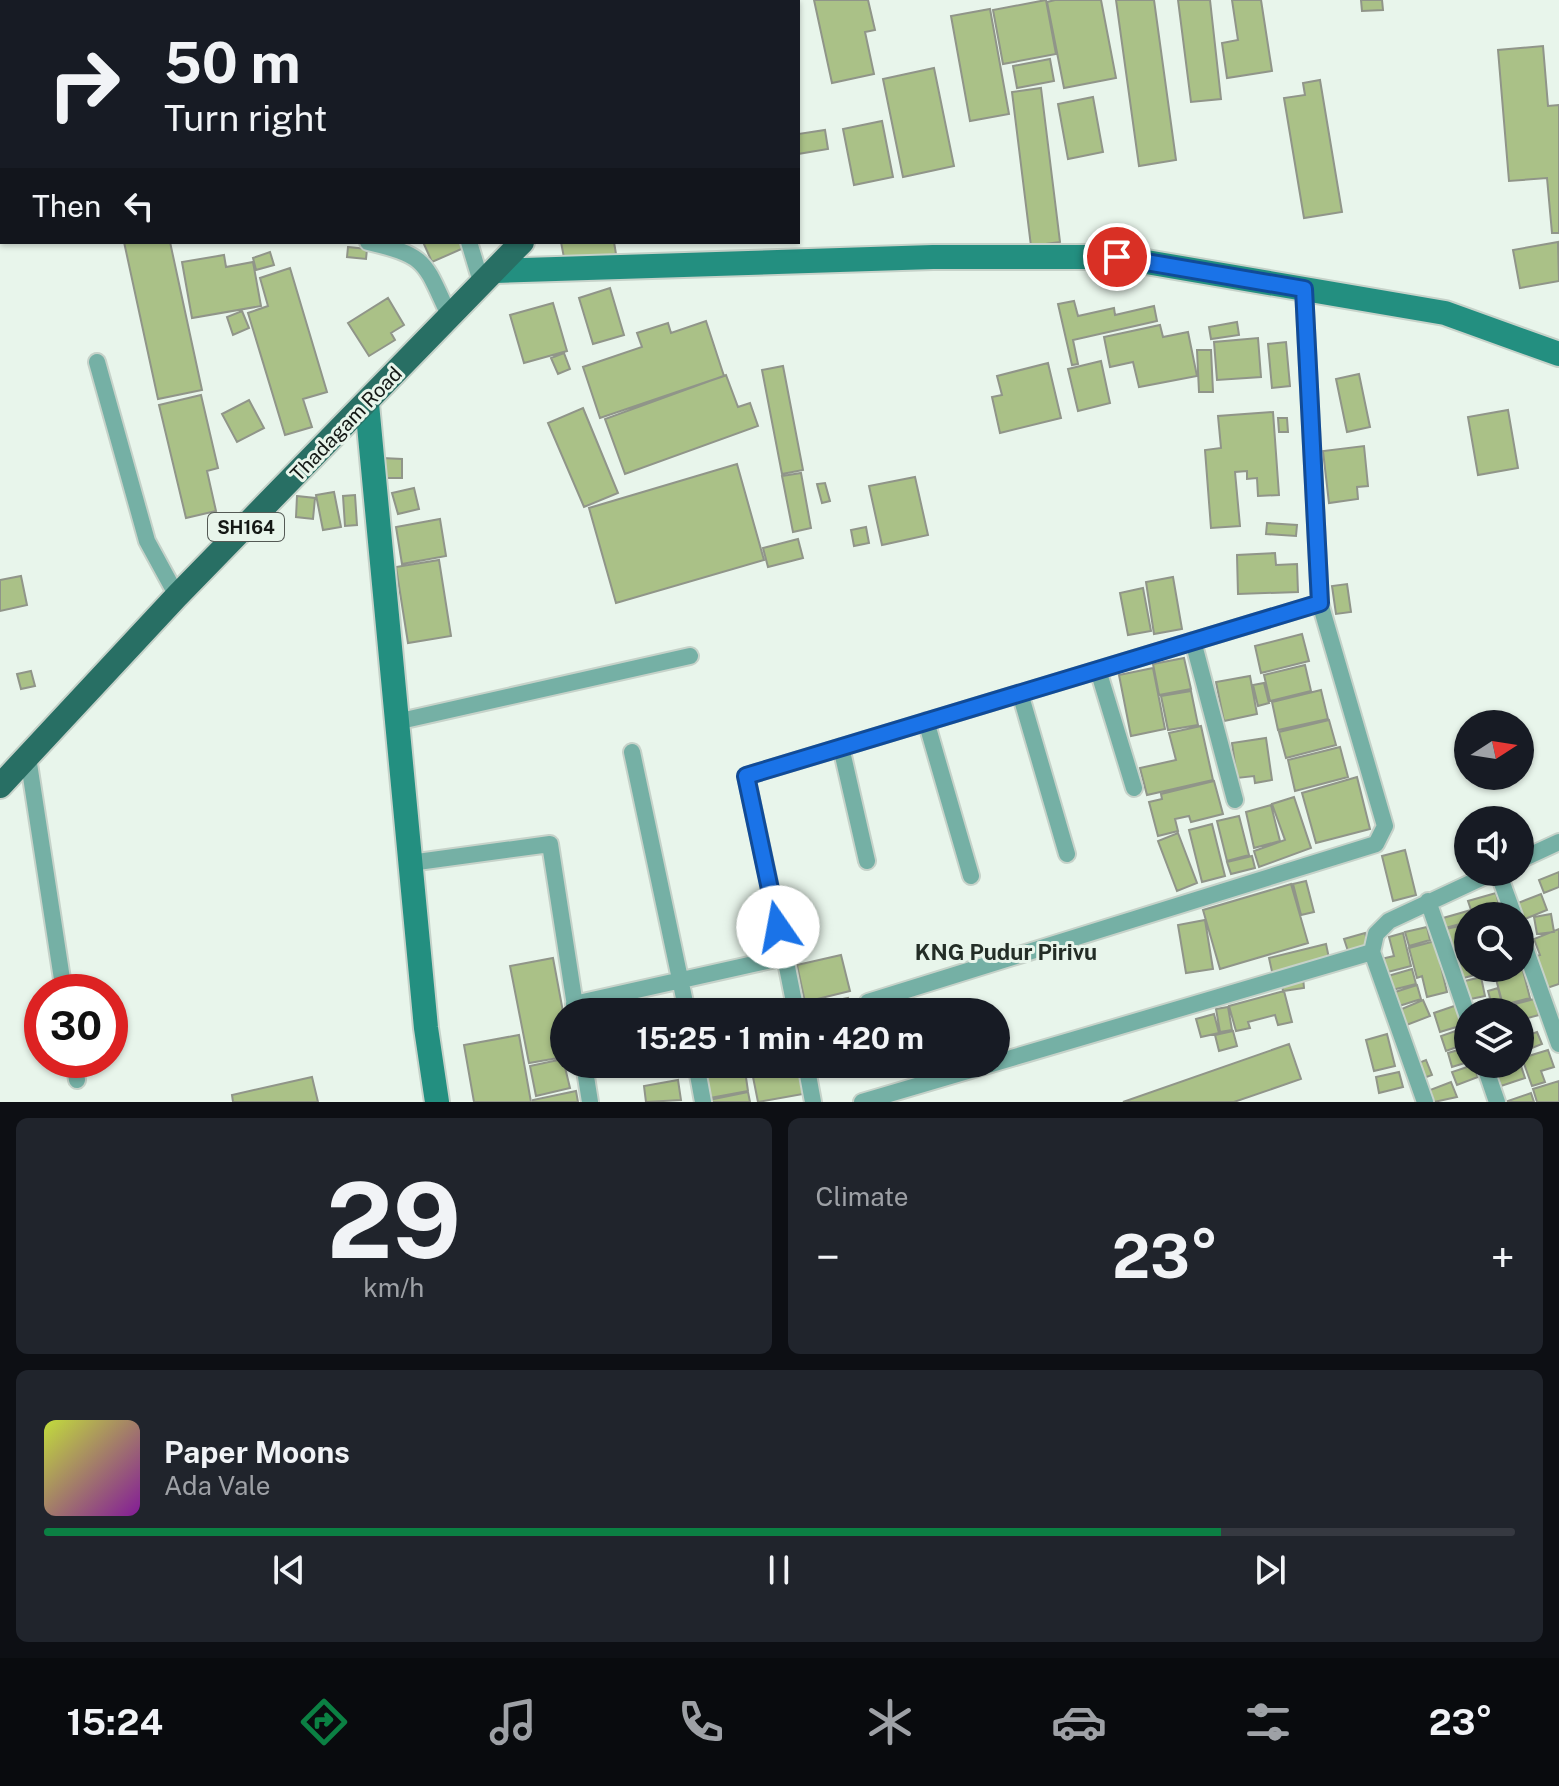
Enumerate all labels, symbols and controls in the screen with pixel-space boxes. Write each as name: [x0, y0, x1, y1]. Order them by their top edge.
text: 50 m: [164, 30, 301, 96]
icon: right: [32, 32, 136, 136]
text: Turn right: [164, 97, 327, 139]
icon: left: [117, 184, 161, 228]
text: Then: [32, 188, 101, 224]
pin: [1083, 223, 1151, 291]
icon: arrive: [1095, 235, 1139, 279]
street label: Thadagam Road: [285, 362, 407, 486]
road number: SH164: [208, 513, 284, 541]
north arrow: [1454, 710, 1534, 790]
map controls: [1454, 710, 1534, 1078]
button: sound: [1454, 806, 1534, 886]
position arrow: [736, 885, 820, 969]
button: search: [1454, 902, 1534, 982]
district label: KNG Pudur Pirivu: [915, 939, 1097, 965]
speed limit sign: 30: [24, 974, 128, 1078]
button: layers: [1454, 998, 1534, 1078]
text: 15:25 · 1 min · 420 m: [636, 1020, 924, 1056]
text: 29: [326, 1159, 461, 1281]
text: Climate: [816, 1181, 909, 1212]
text: 23°: [1112, 1221, 1218, 1292]
text: −: [816, 1231, 840, 1283]
text: +: [1491, 1231, 1515, 1283]
text: km/h: [363, 1272, 424, 1303]
text: Paper Moons: [164, 1434, 350, 1470]
text: Ada Vale: [164, 1470, 270, 1501]
icon: previous: [267, 1548, 311, 1592]
icon: pause: [757, 1548, 801, 1592]
icon: next: [1248, 1548, 1292, 1592]
icon: directions: [296, 1694, 352, 1750]
icon: music: [485, 1694, 541, 1750]
icon: phone: [673, 1694, 729, 1750]
icon: climate: [862, 1694, 918, 1750]
icon: car: [1051, 1694, 1107, 1750]
icon: filters: [1240, 1694, 1296, 1750]
text: 15:24: [66, 1701, 163, 1743]
text: 23°: [1429, 1701, 1493, 1743]

